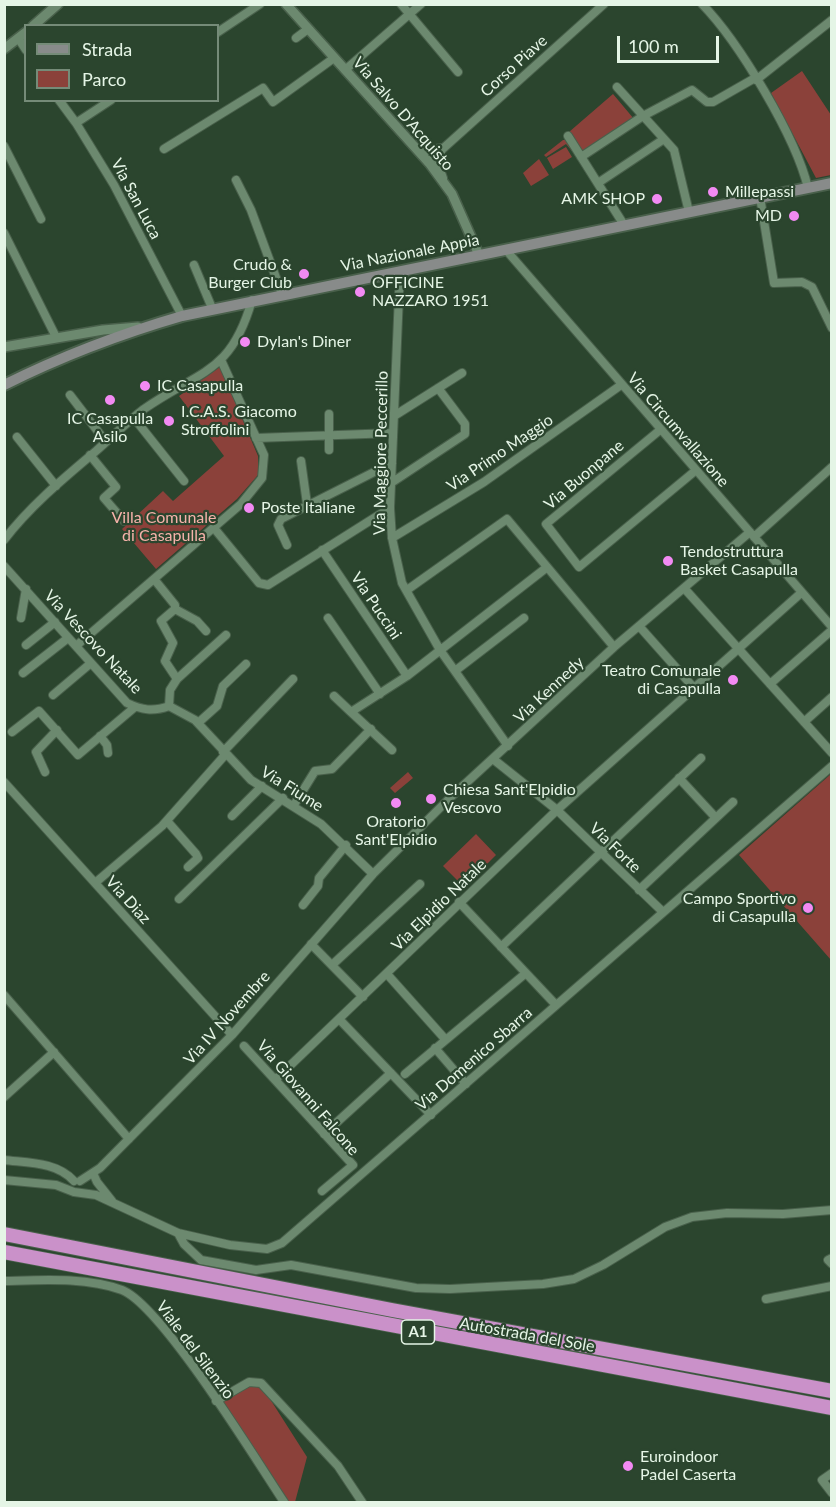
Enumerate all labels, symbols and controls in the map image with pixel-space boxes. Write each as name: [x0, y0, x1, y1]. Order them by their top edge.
legend: [24, 24, 219, 102]
scale bar: [620, 24, 722, 62]
street label: Corso Piave: [477, 31, 551, 101]
text: 100 m: [628, 35, 679, 57]
text: Strada: [82, 38, 132, 60]
street label: Via Salvo D'Acquisto: [348, 53, 458, 175]
text: Parco: [82, 68, 126, 90]
street label: Via San Luca: [107, 155, 165, 243]
place label: Millepassi: [725, 182, 794, 202]
marker: Millepassi: [706, 185, 720, 199]
place label: AMK SHOP: [561, 189, 645, 209]
marker: AMK SHOP: [650, 192, 664, 206]
place label: MD: [755, 206, 782, 226]
marker: MD: [787, 209, 801, 223]
street label: Via Nazionale Appia: [339, 230, 481, 276]
place label: Crudo & Burger Club: [208, 255, 292, 293]
marker: Crudo & Burger Club: [297, 267, 311, 281]
place label: OFFICINE NAZZARO 1951: [372, 273, 489, 311]
marker: OFFICINE NAZZARO 1951: [353, 285, 367, 299]
place label: Dylan's Diner: [257, 332, 351, 352]
marker: Dylan's Diner: [238, 335, 252, 349]
street label: Via Circumvallazione: [623, 369, 733, 491]
street label: Via Maggiore Peccerillo: [370, 371, 392, 535]
place label: IC Casapulla: [157, 376, 243, 396]
marker: IC Casapulla: [138, 379, 152, 393]
marker: IC Casapulla Asilo: [103, 393, 117, 407]
place label: I.C.A.S. Giacomo Stroffolini: [181, 402, 297, 440]
place label: IC Casapulla Asilo: [67, 409, 153, 447]
street label: Via Primo Maggio: [443, 410, 557, 496]
marker: I.C.A.S. Giacomo Stroffolini: [162, 414, 176, 428]
street label: Via Buonpane: [540, 436, 628, 514]
place label: Poste Italiane: [261, 498, 355, 518]
marker: Poste Italiane: [242, 501, 256, 515]
park label: Villa Comunale di Casapulla: [111, 508, 217, 546]
place label: Tendostruttura Basket Casapulla: [680, 542, 798, 580]
marker: Tendostruttura Basket Casapulla: [661, 554, 675, 568]
street label: Via Puccini: [347, 569, 405, 643]
street label: Via Vescovo Natale: [40, 586, 146, 698]
street label: Via Kennedy: [510, 653, 588, 727]
place label: Teatro Comunale di Casapulla: [602, 661, 721, 699]
marker: Teatro Comunale di Casapulla: [726, 673, 740, 687]
street label: Via Fiume: [257, 762, 327, 816]
place label: Chiesa Sant'Elpidio Vescovo: [443, 780, 576, 818]
marker: Chiesa Sant'Elpidio Vescovo: [424, 792, 438, 806]
marker: Oratorio Sant'Elpidio: [389, 796, 403, 810]
place label: Oratorio Sant'Elpidio: [355, 812, 437, 850]
street label: Via Forte: [585, 819, 645, 877]
street label: Via Elpidio Natale: [388, 855, 490, 955]
street label: Via Diaz: [102, 872, 154, 928]
place label: Campo Sportivo di Casapulla: [683, 889, 796, 927]
marker: Campo Sportivo di Casapulla: [801, 901, 815, 915]
street label: Via IV Novembre: [180, 967, 274, 1069]
street label: Via Domenico Sbarra: [412, 1003, 536, 1115]
street label: Via Giovanni Falcone: [253, 1036, 363, 1160]
street label: Viale del Silenzio: [152, 1297, 238, 1403]
street label: Autostrada del Sole: [458, 1314, 596, 1356]
road number: A1: [402, 1320, 434, 1344]
place label: Euroindoor Padel Caserta: [640, 1447, 736, 1485]
marker: Euroindoor Padel Caserta: [621, 1459, 635, 1473]

